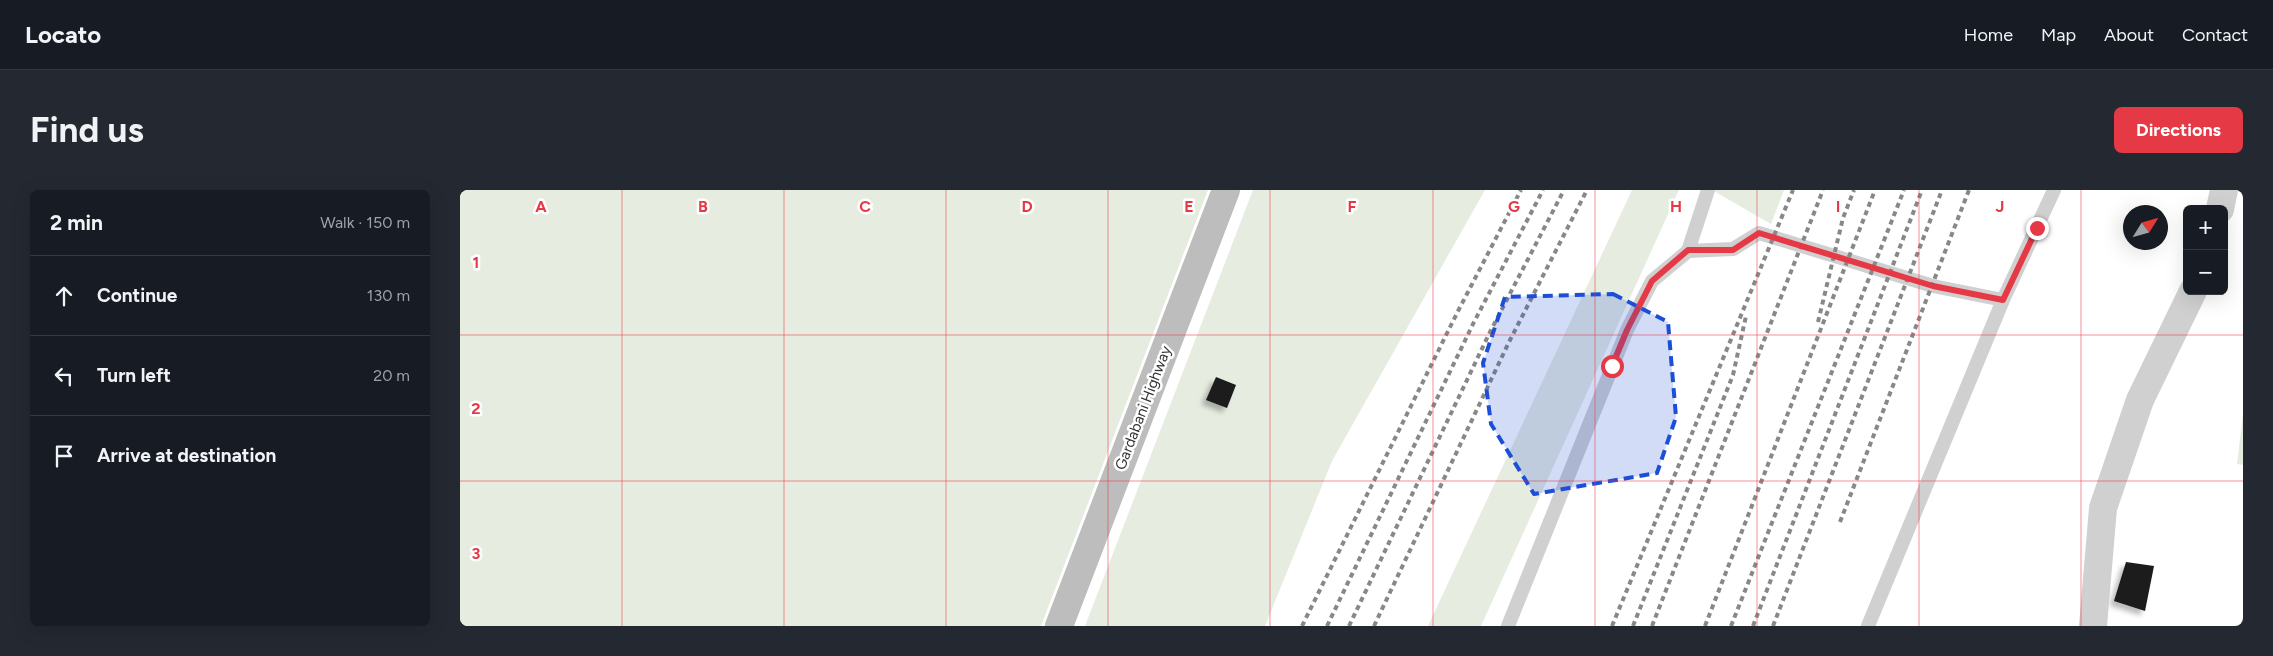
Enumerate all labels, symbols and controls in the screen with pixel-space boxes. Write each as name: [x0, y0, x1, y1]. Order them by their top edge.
text: Locato: [25, 20, 101, 49]
text: Home: [1964, 24, 2013, 46]
text: Map: [2041, 24, 2076, 46]
text: About: [2104, 24, 2154, 46]
text: Contact: [2182, 24, 2248, 46]
button: Directions: [2114, 107, 2243, 153]
text: Find us: [30, 109, 144, 151]
text: A: [535, 197, 547, 216]
text: B: [698, 197, 708, 216]
text: C: [859, 197, 871, 216]
text: D: [1021, 197, 1033, 216]
text: E: [1184, 197, 1194, 216]
text: F: [1348, 197, 1357, 216]
text: G: [1508, 197, 1520, 216]
text: H: [1670, 197, 1682, 216]
text: I: [1836, 197, 1840, 216]
text: J: [1996, 197, 2004, 216]
north arrow: [2123, 205, 2168, 250]
map controls: [2183, 205, 2228, 295]
button: +: [2183, 205, 2228, 250]
text: 2 min: [50, 210, 103, 235]
text: Walk · 150 m: [320, 213, 410, 232]
route end: [2026, 217, 2049, 240]
button: −: [2183, 250, 2228, 295]
text: 1: [473, 253, 479, 272]
icon: ahead: [50, 282, 78, 310]
text: Continue: [97, 284, 177, 307]
text: 130 m: [367, 286, 410, 305]
street label: Gardabani Highway: [1111, 343, 1175, 473]
route start: [1601, 355, 1624, 378]
icon: left: [50, 362, 78, 390]
text: Turn left: [97, 364, 171, 387]
text: 20 m: [373, 366, 410, 385]
text: 2: [471, 399, 481, 418]
icon: arrive: [50, 442, 78, 470]
text: Arrive at destination: [97, 444, 276, 467]
text: 3: [472, 544, 481, 563]

